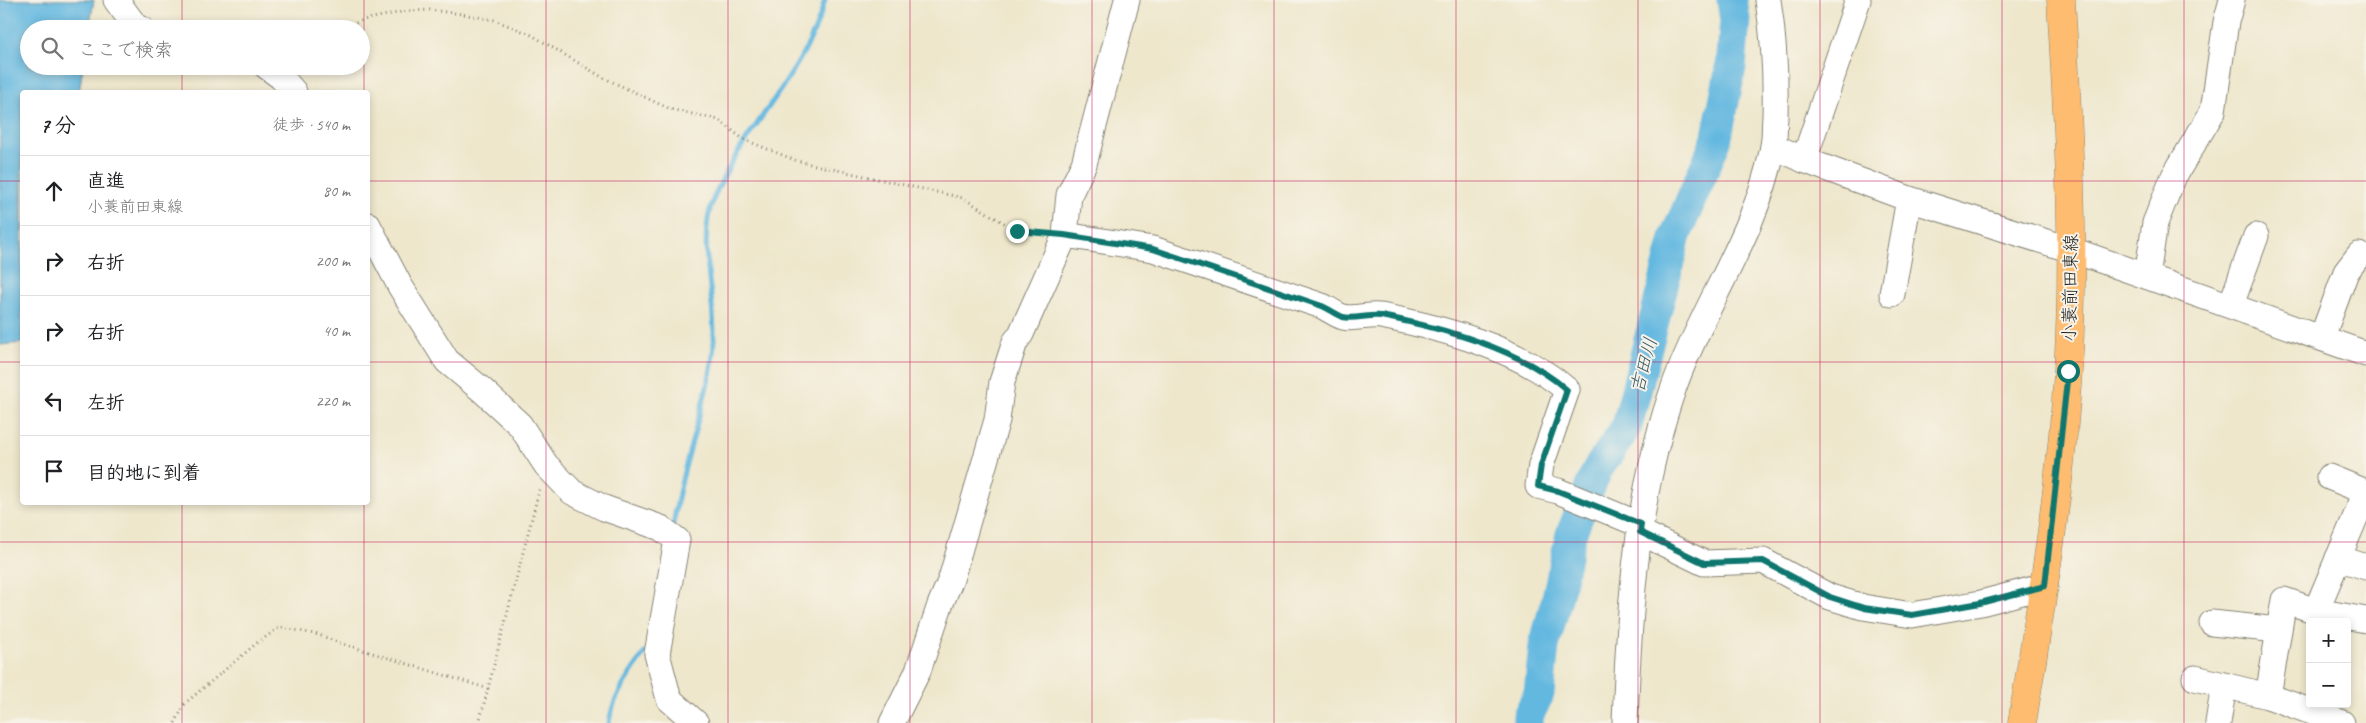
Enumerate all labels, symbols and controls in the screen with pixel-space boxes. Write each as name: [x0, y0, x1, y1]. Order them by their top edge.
search box: [20, 20, 370, 75]
icon: search: [38, 34, 66, 62]
text: ここで検索: [78, 38, 173, 62]
text: 7 分: [40, 112, 75, 138]
text: 徒歩 · 540 m: [273, 115, 350, 135]
text: 直進: [87, 169, 125, 193]
icon: ahead: [40, 177, 68, 205]
text: 80 m: [323, 181, 350, 201]
text: 小蓑前田東線: [87, 197, 183, 217]
route end: [1006, 220, 1029, 243]
street label: 小蓑前田東線: [2058, 234, 2082, 342]
icon: right: [40, 247, 68, 275]
text: 右折: [87, 251, 125, 275]
text: 200 m: [316, 251, 350, 271]
icon: right: [40, 317, 68, 345]
text: 右折: [87, 321, 125, 345]
text: 40 m: [323, 321, 350, 341]
water label: 吉田川: [1625, 335, 1663, 396]
route start: [2057, 360, 2080, 383]
icon: left: [40, 387, 68, 415]
text: 左折: [87, 391, 125, 415]
text: 220 m: [316, 391, 350, 411]
icon: arrive: [40, 457, 68, 485]
text: 目的地に到着: [87, 461, 201, 485]
map controls: [2306, 618, 2351, 708]
button: +: [2306, 618, 2351, 663]
button: −: [2306, 663, 2351, 708]

